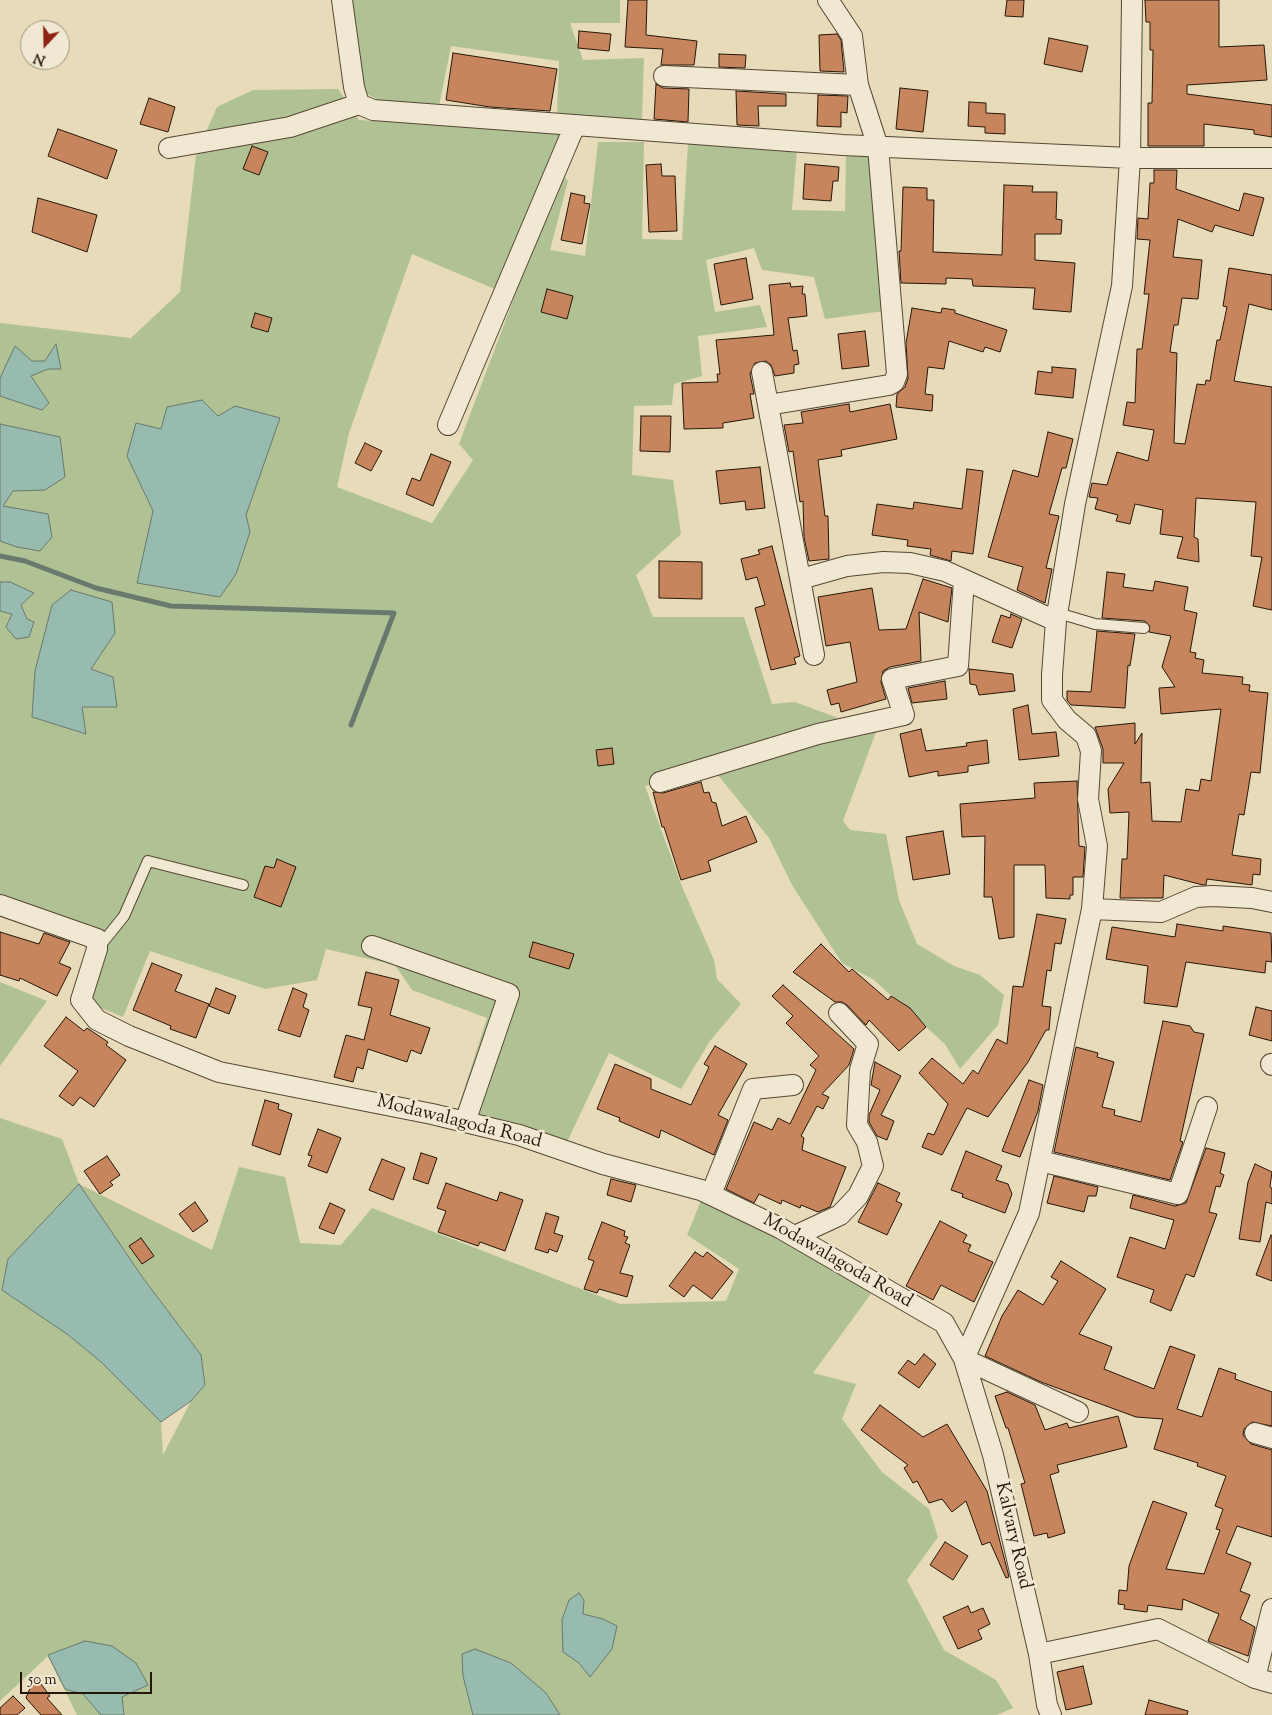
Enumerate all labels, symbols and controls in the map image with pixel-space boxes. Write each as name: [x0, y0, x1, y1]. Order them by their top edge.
north arrow: [20, 20, 70, 70]
text: N: [31, 47, 49, 69]
street label: Modawalagoda Road: [374, 1091, 544, 1155]
street label: Modawalagoda Road: [758, 1210, 916, 1314]
street label: Kalvary Road: [989, 1480, 1035, 1592]
scale bar: [22, 1662, 155, 1694]
text: 50 m: [28, 1670, 57, 1691]

